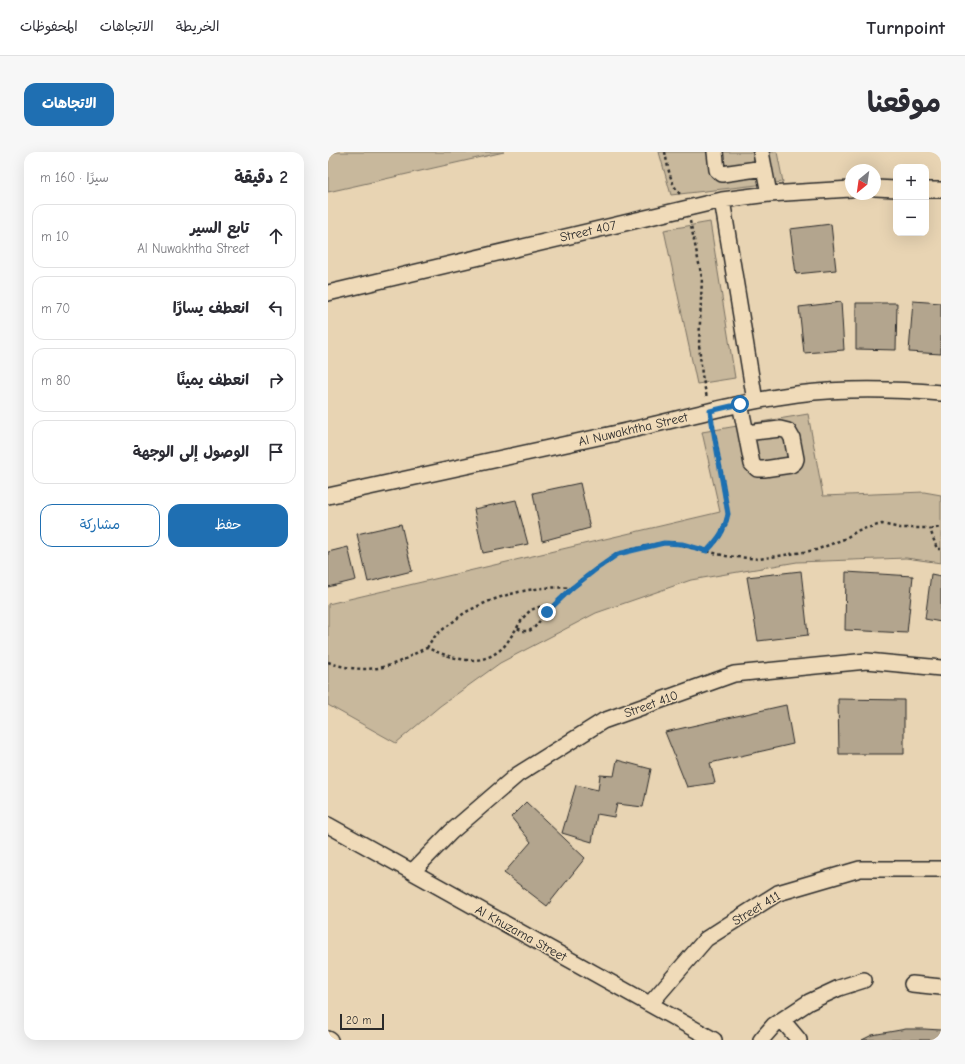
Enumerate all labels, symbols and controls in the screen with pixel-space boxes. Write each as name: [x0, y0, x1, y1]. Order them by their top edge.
text: Turnpoint: [866, 17, 945, 39]
text: المحفوظات: [20, 18, 78, 35]
text: الاتجاهات: [100, 18, 154, 35]
text: الخريطة: [176, 18, 219, 35]
button: الاتجاهات: [24, 83, 114, 126]
text: موقعنا: [867, 87, 941, 119]
north arrow: [845, 164, 881, 200]
map controls: [893, 164, 929, 236]
button: +: [893, 164, 929, 200]
text: 2 دقيقة: [234, 168, 288, 187]
text: سيرًا · 160 m: [40, 170, 109, 185]
button: −: [893, 200, 929, 236]
street label: Street 407: [558, 217, 618, 245]
text: تابع السير: [190, 219, 249, 237]
icon: ahead: [265, 225, 287, 247]
text: 10 m: [41, 229, 69, 244]
text: Al Nuwakhtha Street: [137, 241, 249, 256]
icon: left: [265, 297, 287, 319]
text: انعطف يسارًا: [173, 299, 249, 317]
text: 70 m: [41, 301, 70, 316]
icon: right: [265, 369, 287, 391]
text: انعطف يمينًا: [177, 371, 249, 389]
text: 80 m: [41, 373, 71, 388]
route start: [731, 395, 749, 413]
street label: Al Nuwakhtha Street: [577, 409, 690, 449]
icon: arrive: [265, 441, 287, 463]
text: الوصول إلى الوجهة: [133, 443, 249, 461]
button: مشاركة: [40, 504, 160, 547]
button: حفظ: [168, 504, 288, 547]
route end: [538, 603, 556, 621]
street label: Street 410: [622, 687, 680, 721]
street label: Street 411: [729, 888, 783, 928]
street label: Al Khuzama Street: [473, 902, 570, 965]
scale bar: [340, 1012, 384, 1031]
text: 20 m: [346, 1014, 371, 1027]

